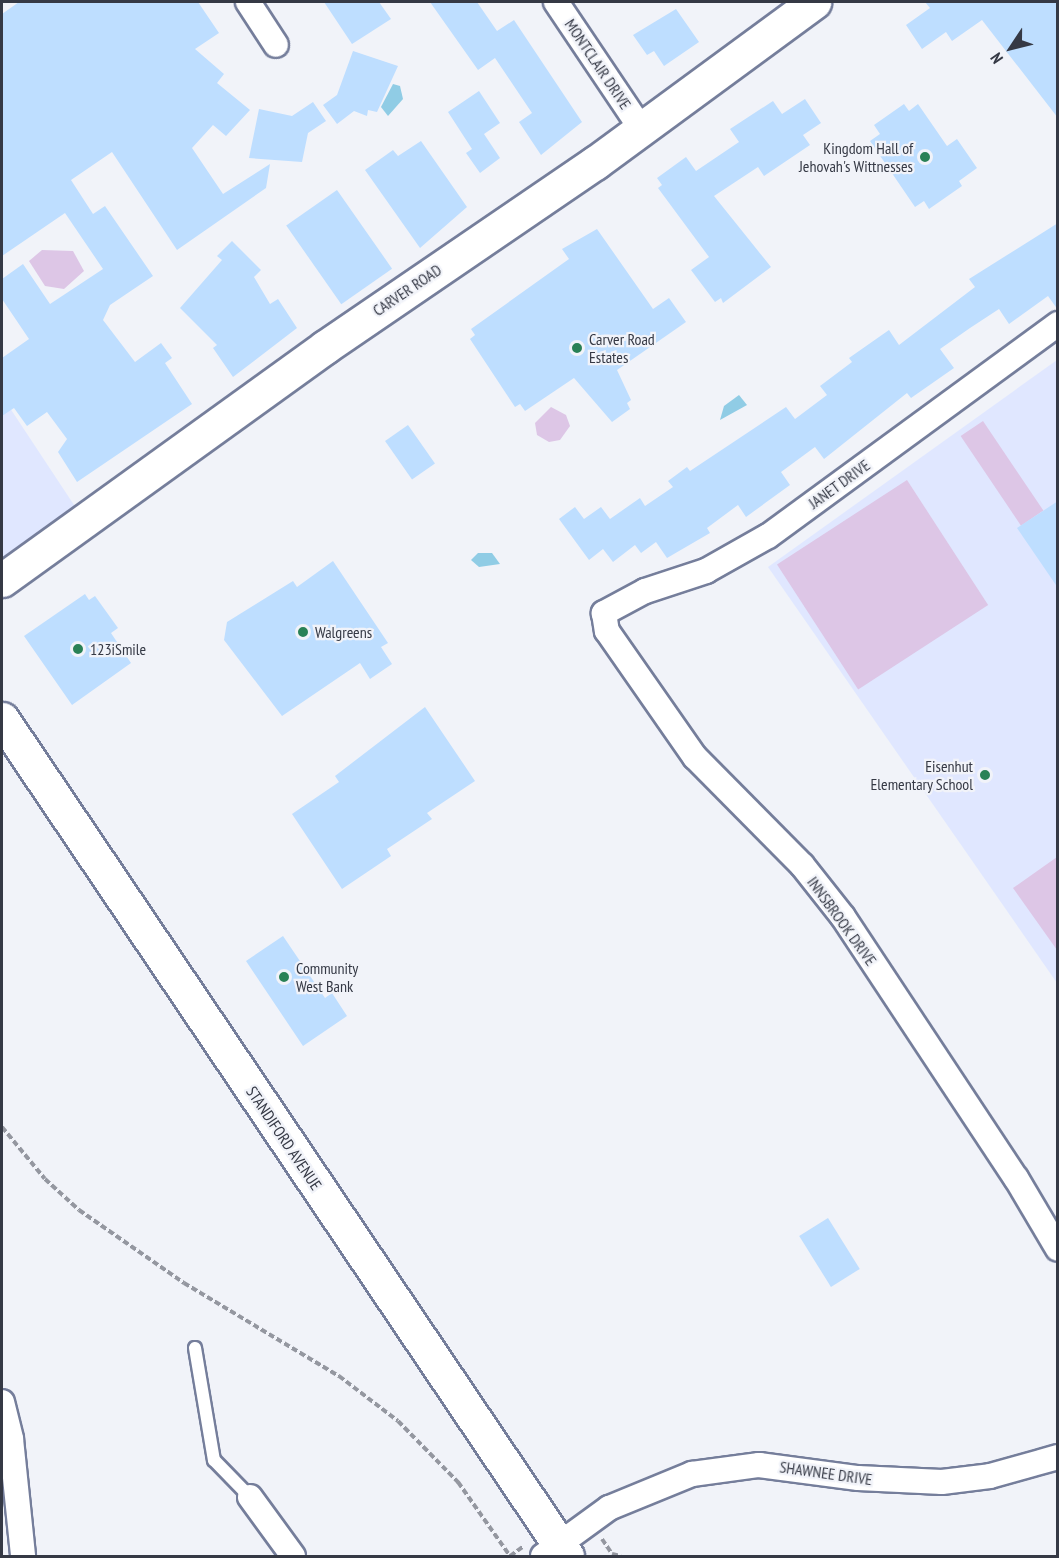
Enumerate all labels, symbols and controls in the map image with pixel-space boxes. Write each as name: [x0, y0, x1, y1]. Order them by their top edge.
street label: MONTCLAIR DRIVE: [561, 15, 635, 113]
north arrow: [981, 18, 1041, 78]
text: N: [986, 49, 1007, 68]
place label: Kingdom Hall of Jehovah's Wittnesses: [799, 138, 913, 176]
marker: Kingdom Hall of Jehovah's Wittnesses: [918, 150, 932, 164]
street label: CARVER ROAD: [369, 260, 445, 320]
place label: Carver Road Estates: [589, 329, 655, 367]
marker: Carver Road Estates: [570, 341, 584, 355]
street label: JANET DRIVE: [804, 455, 874, 513]
place label: Walgreens: [315, 622, 372, 642]
marker: Walgreens: [296, 625, 310, 639]
place label: 123iSmile: [90, 639, 146, 659]
marker: 123iSmile: [71, 642, 85, 656]
place label: Eisenhut Elementary School: [870, 756, 973, 794]
marker: Eisenhut Elementary School: [978, 768, 992, 782]
street label: INNSBROOK DRIVE: [803, 873, 881, 969]
place label: Community West Bank: [296, 958, 358, 996]
marker: Community West Bank: [277, 970, 291, 984]
street label: STANDIFORD AVENUE: [242, 1082, 326, 1194]
street label: SHAWNEE DRIVE: [779, 1457, 873, 1489]

